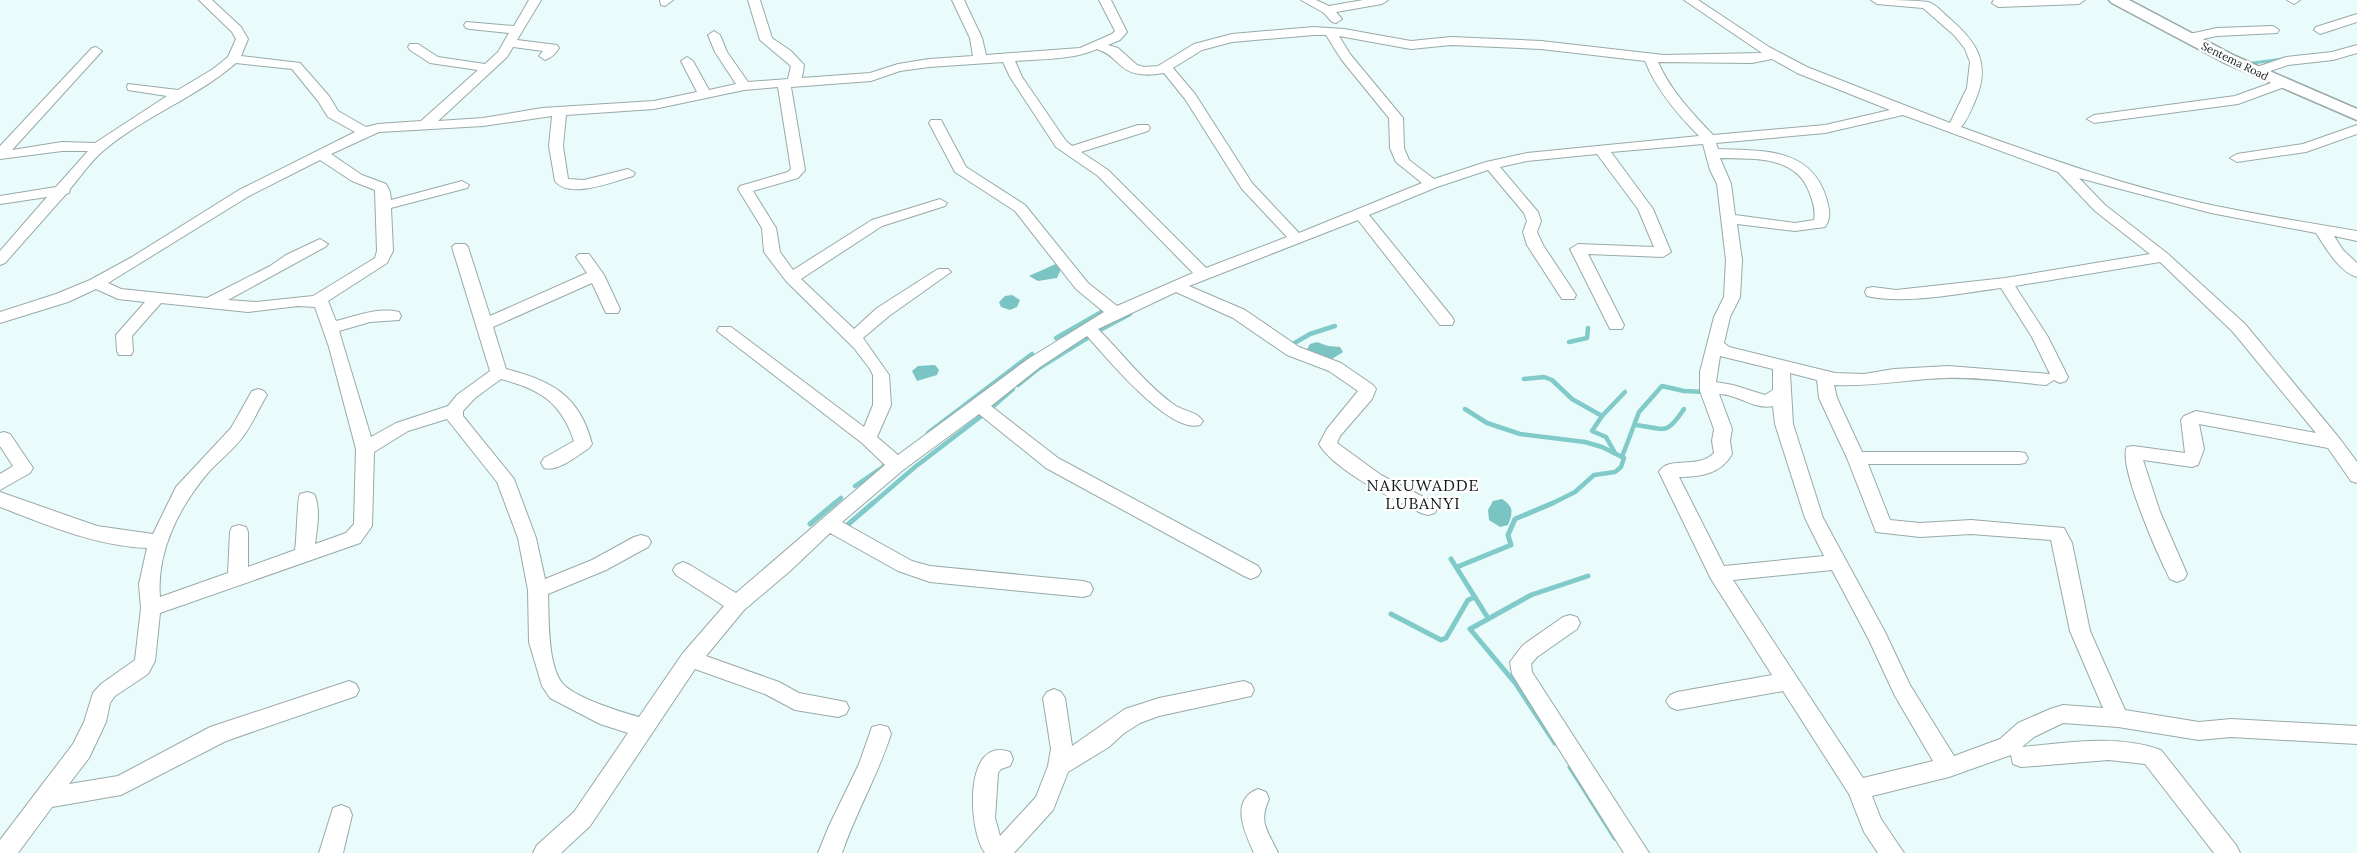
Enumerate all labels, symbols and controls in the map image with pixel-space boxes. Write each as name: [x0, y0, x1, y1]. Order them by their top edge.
street label: Sentema Road: [2199, 39, 2271, 83]
district label: NAKUWADDE LUBANYI: [1367, 475, 1479, 513]

